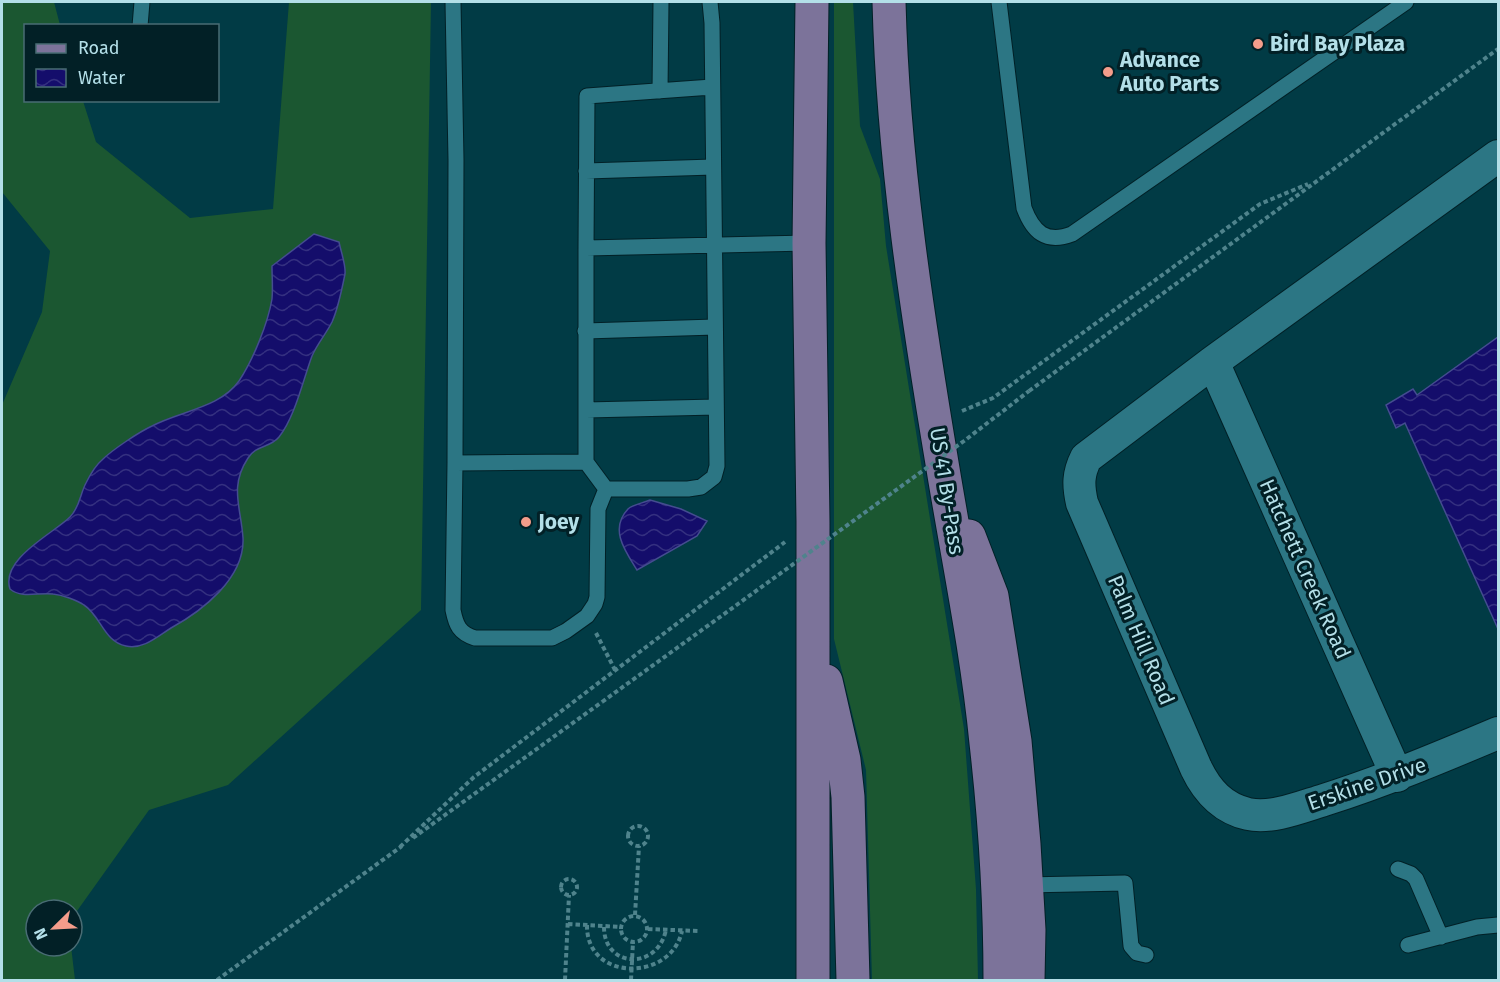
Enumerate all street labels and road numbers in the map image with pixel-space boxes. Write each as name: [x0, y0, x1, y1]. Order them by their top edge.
street label: US 41 By-Pass: [924, 426, 970, 557]
street label: Hatchett Creek Road: [1254, 475, 1356, 663]
street label: Palm Hill Road: [1102, 571, 1180, 709]
street label: Erskine Drive: [1304, 752, 1430, 816]

